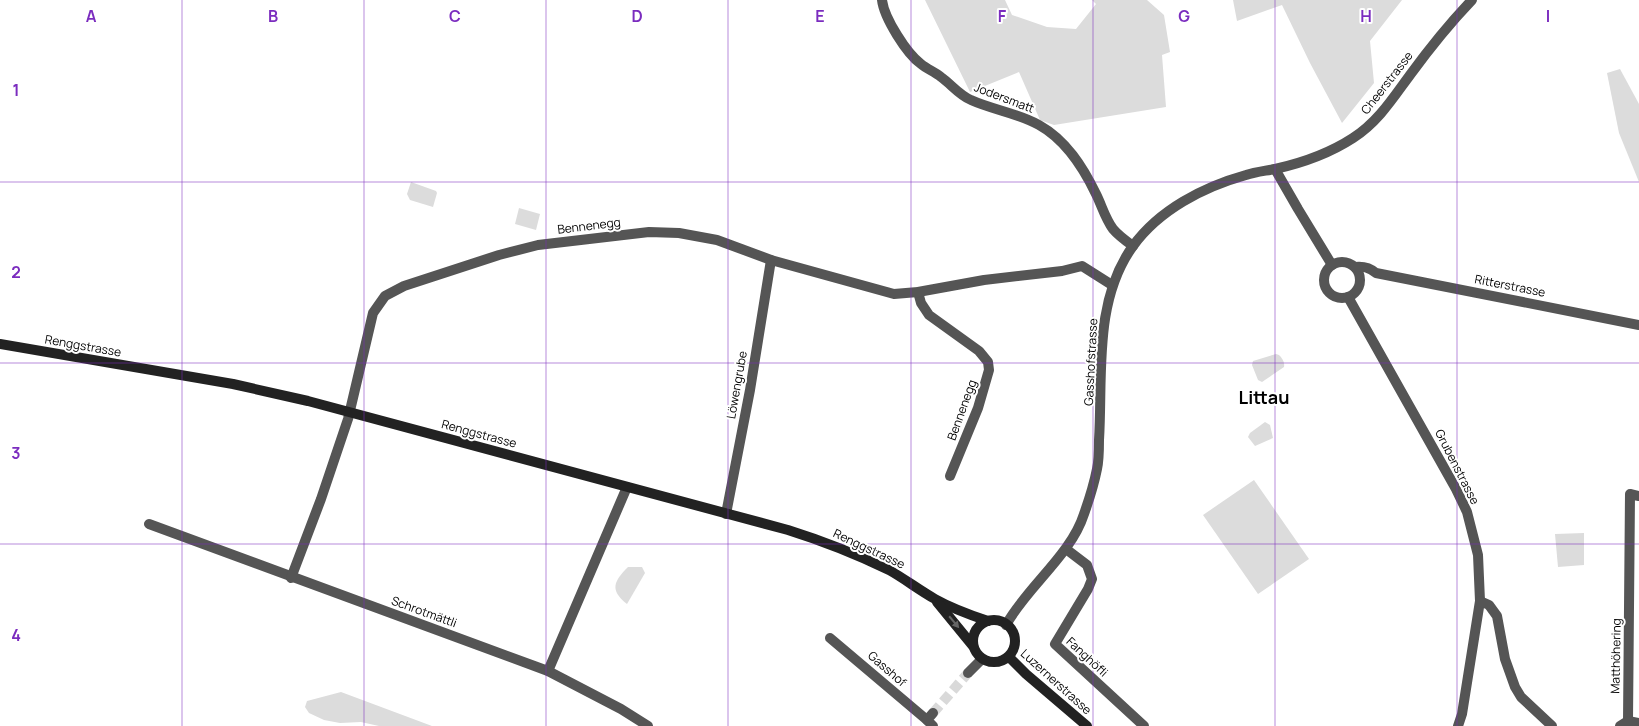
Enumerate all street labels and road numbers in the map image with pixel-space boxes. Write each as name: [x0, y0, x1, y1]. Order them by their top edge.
street label: Cheerstrasse: [1357, 48, 1416, 118]
street label: Jodersmatt: [972, 78, 1037, 117]
street label: Bennenegg: [556, 213, 622, 238]
street label: Ritterstrasse: [1473, 270, 1547, 301]
street label: Gasshofstrasse: [1080, 318, 1101, 406]
street label: Renggstrasse: [44, 330, 123, 361]
street label: Löwengrube: [722, 350, 751, 420]
street label: Bennenegg: [943, 377, 980, 443]
street label: Renggstrasse: [440, 415, 519, 452]
street label: Grubenstrasse: [1431, 426, 1484, 507]
street label: Renggstrasse: [831, 525, 908, 573]
street label: Schrotmättli: [389, 592, 459, 631]
street label: Matthöhering: [1606, 618, 1625, 694]
street label: Fanghöfli: [1063, 633, 1112, 680]
street label: Luzernerstrasse: [1017, 645, 1096, 718]
street label: Gasshof: [864, 647, 911, 691]

